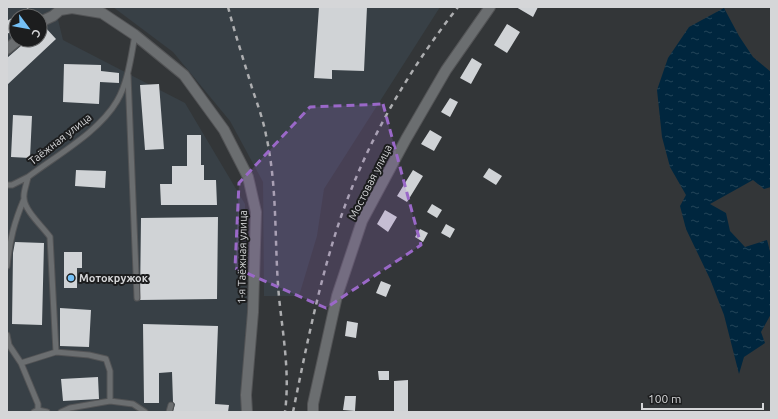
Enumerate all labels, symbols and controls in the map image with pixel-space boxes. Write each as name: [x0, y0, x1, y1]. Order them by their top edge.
north arrow: [8, 8, 48, 48]
text: С: [30, 27, 43, 39]
street label: Таёжная улица: [26, 111, 94, 167]
street label: Мостовая улица: [346, 142, 394, 222]
street label: 1-я Таёжная улица: [235, 210, 249, 304]
place label: Мотокружок: [79, 272, 149, 284]
marker: Мотокружок: [66, 273, 76, 283]
scale bar: [642, 385, 763, 411]
text: 100 m: [648, 392, 681, 405]

